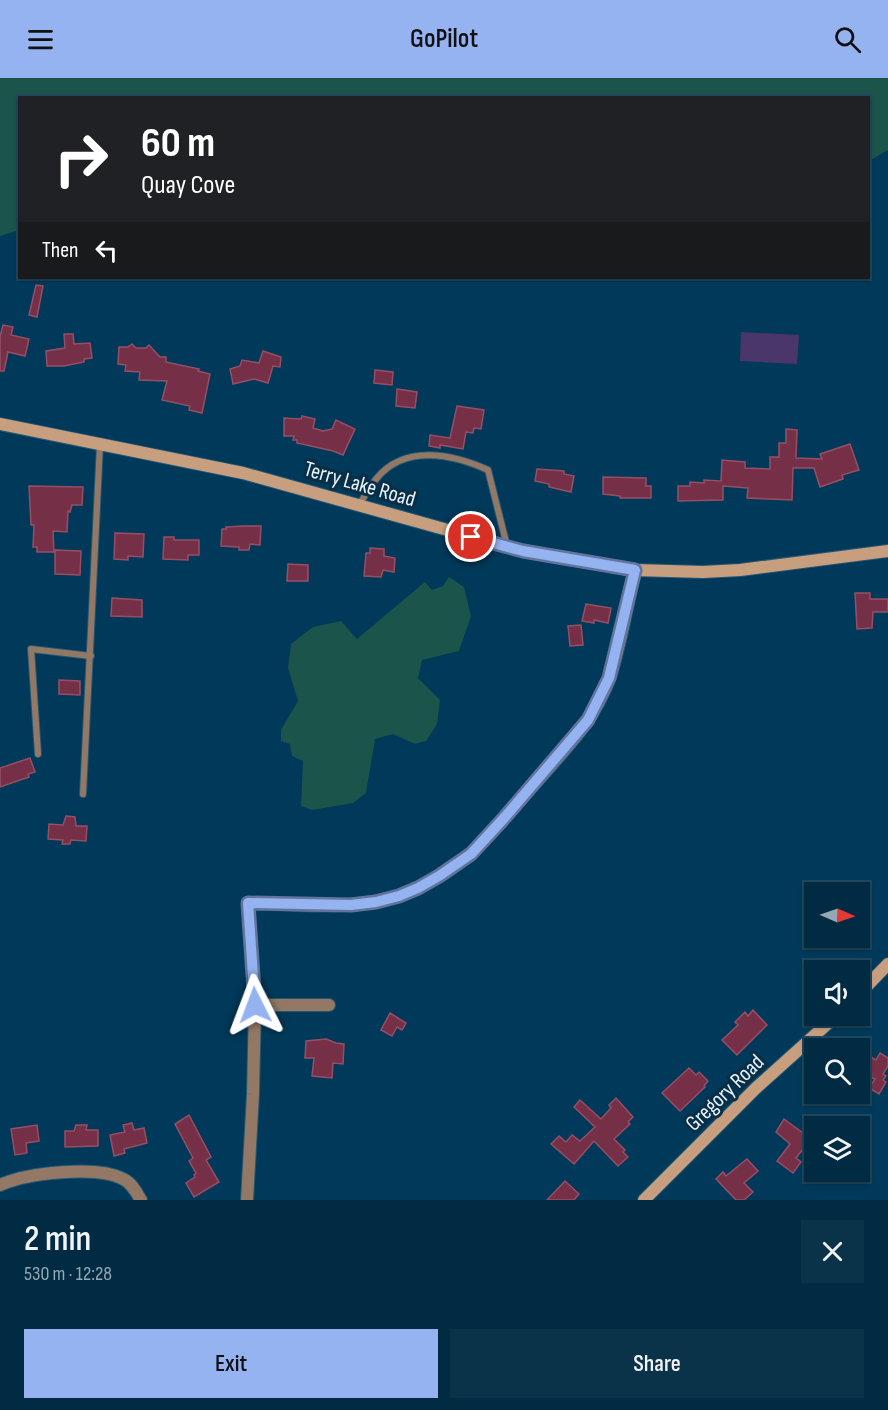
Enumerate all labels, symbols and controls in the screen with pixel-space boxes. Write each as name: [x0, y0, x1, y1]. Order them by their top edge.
icon: menu: [24, 23, 57, 56]
text: GoPilot: [410, 23, 478, 55]
icon: search: [831, 23, 864, 56]
text: 60 m: [141, 118, 215, 169]
icon: right: [42, 120, 120, 198]
text: Quay Cove: [141, 169, 235, 201]
icon: left: [90, 234, 123, 267]
text: Then: [42, 237, 78, 264]
street label: Terry Lake Road: [301, 456, 418, 513]
pin: [445, 511, 496, 562]
icon: arrive: [454, 520, 487, 553]
north arrow: [804, 882, 870, 948]
map controls: [804, 882, 870, 1182]
button: sound: [804, 960, 870, 1026]
position arrow: [223, 973, 287, 1037]
button: search: [804, 1038, 870, 1104]
street label: Gregory Road: [680, 1049, 770, 1137]
button: layers: [804, 1116, 870, 1182]
text: 2 min: [24, 1218, 91, 1261]
button: close: [801, 1220, 864, 1283]
text: 530 m · 12:28: [24, 1262, 112, 1286]
button: Exit: [24, 1329, 438, 1398]
button: Share: [450, 1329, 864, 1398]

